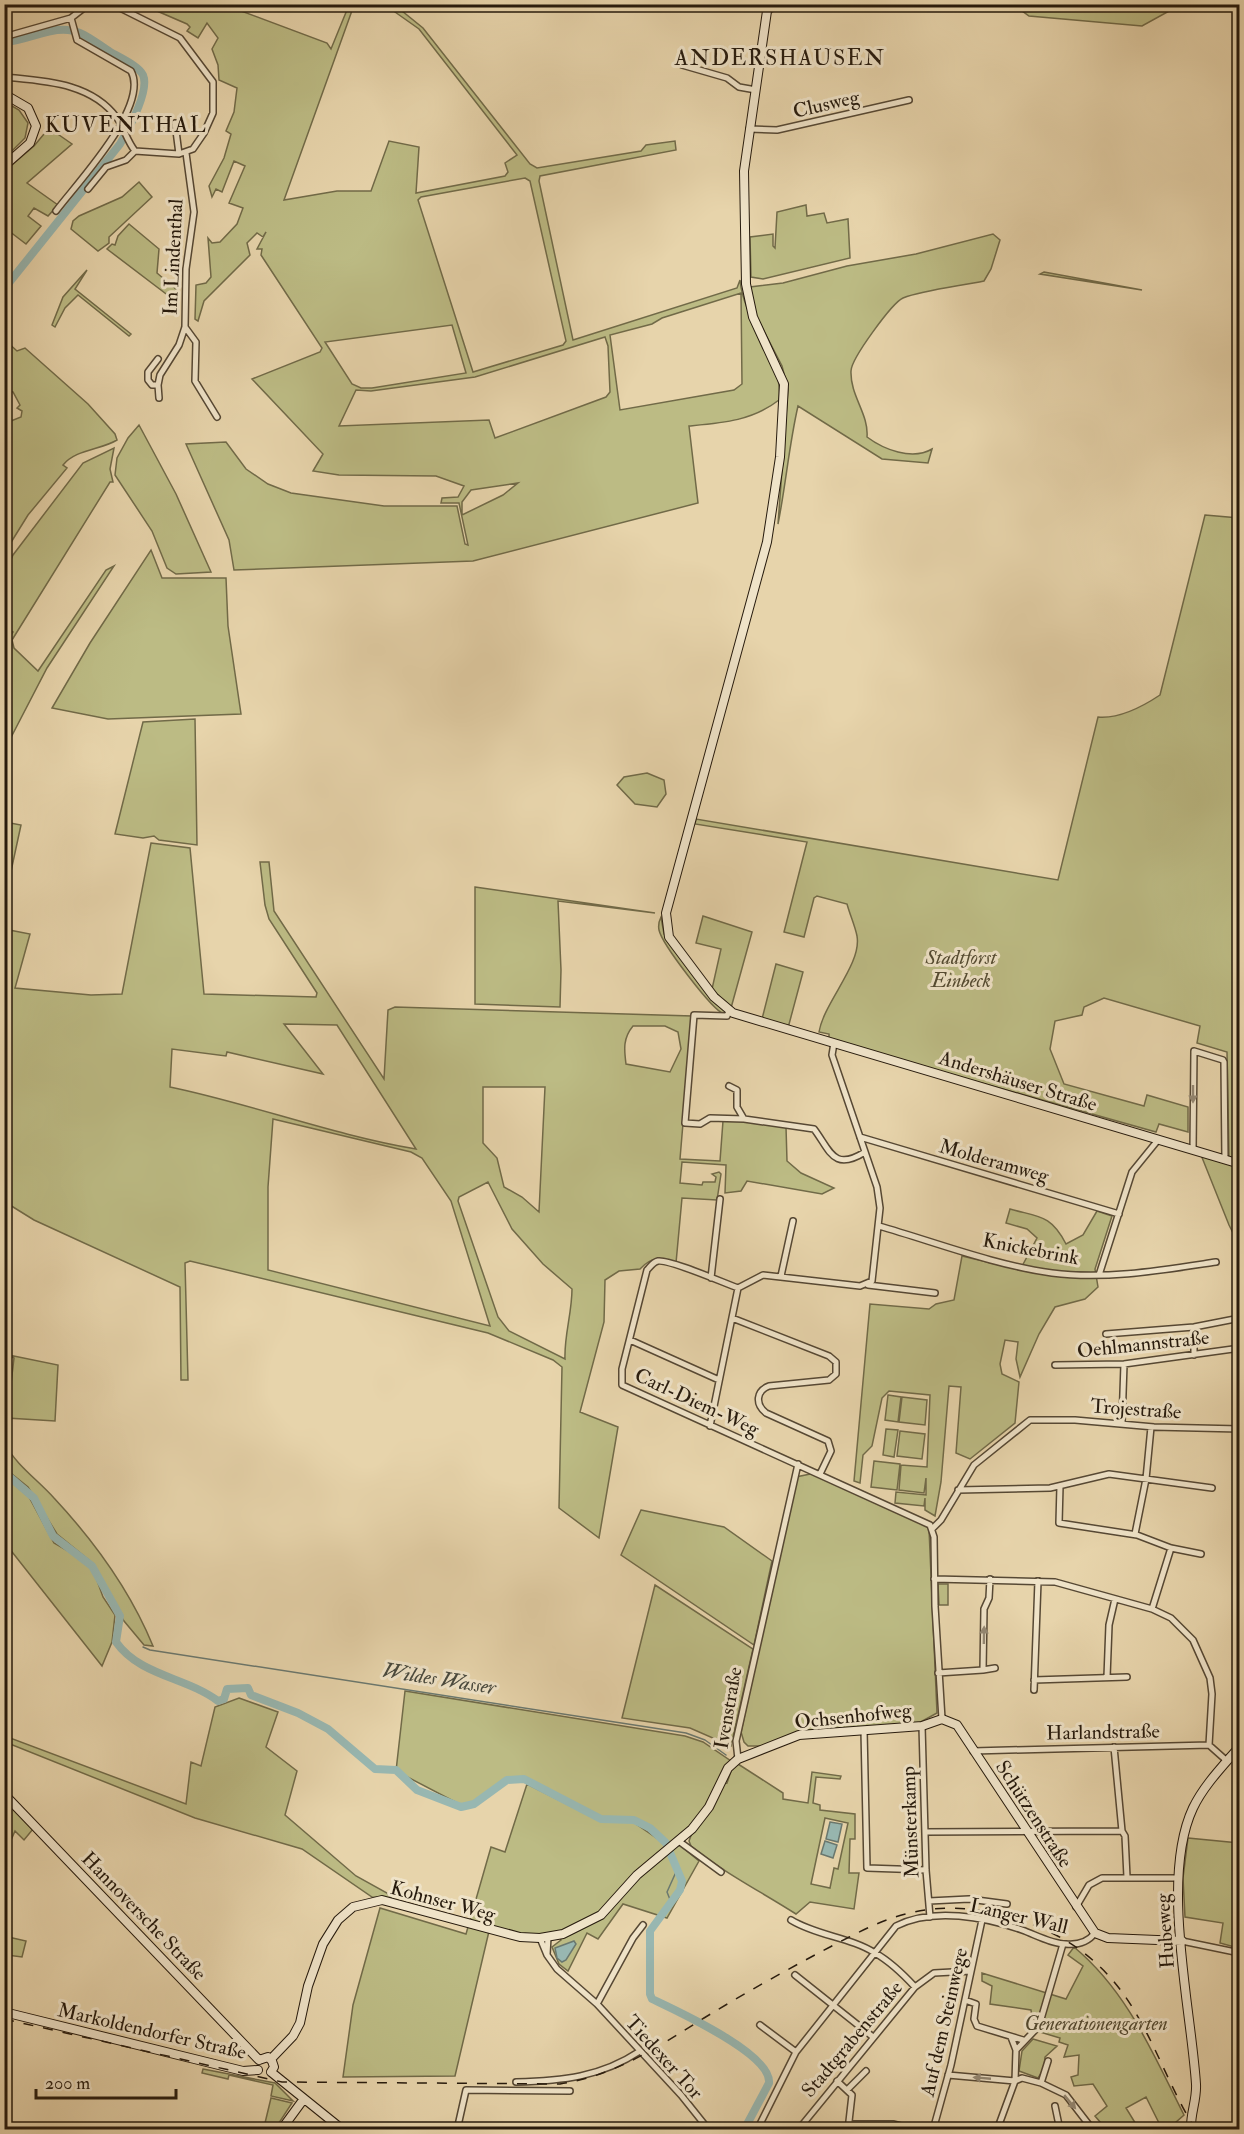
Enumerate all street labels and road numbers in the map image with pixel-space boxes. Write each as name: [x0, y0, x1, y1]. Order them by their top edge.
street label: Clusweg: [790, 84, 863, 124]
street label: Im Lindenthal: [157, 198, 189, 316]
street label: Andershäuser Straße: [935, 1045, 1100, 1117]
street label: Molderamweg: [936, 1133, 1053, 1189]
street label: Knickebrink: [981, 1227, 1082, 1271]
street label: Oehlmannstraße: [1076, 1325, 1210, 1363]
street label: Carl-Diem-Weg: [631, 1362, 764, 1442]
street label: Trojestraße: [1090, 1393, 1182, 1425]
street label: Ivenstraße: [708, 1665, 748, 1751]
street label: Ochsenhofweg: [793, 1697, 914, 1735]
street label: Harlandstraße: [1046, 1719, 1160, 1745]
street label: Schützenstraße: [990, 1756, 1078, 1872]
street label: Münsterkamp: [896, 1766, 925, 1878]
street label: Hannoversche Straße: [76, 1846, 212, 1986]
street label: Kohnser Weg: [388, 1875, 499, 1927]
street label: Hubeweg: [1150, 1892, 1180, 1969]
street label: Langer Wall: [967, 1893, 1071, 1939]
street label: Auf dem Steinwege: [915, 1945, 973, 2100]
street label: Stadtgrabenstraße: [796, 1976, 908, 2102]
street label: Markoldendorfer Straße: [55, 1997, 249, 2065]
street label: Tiedexer Tor: [620, 2010, 709, 2105]

